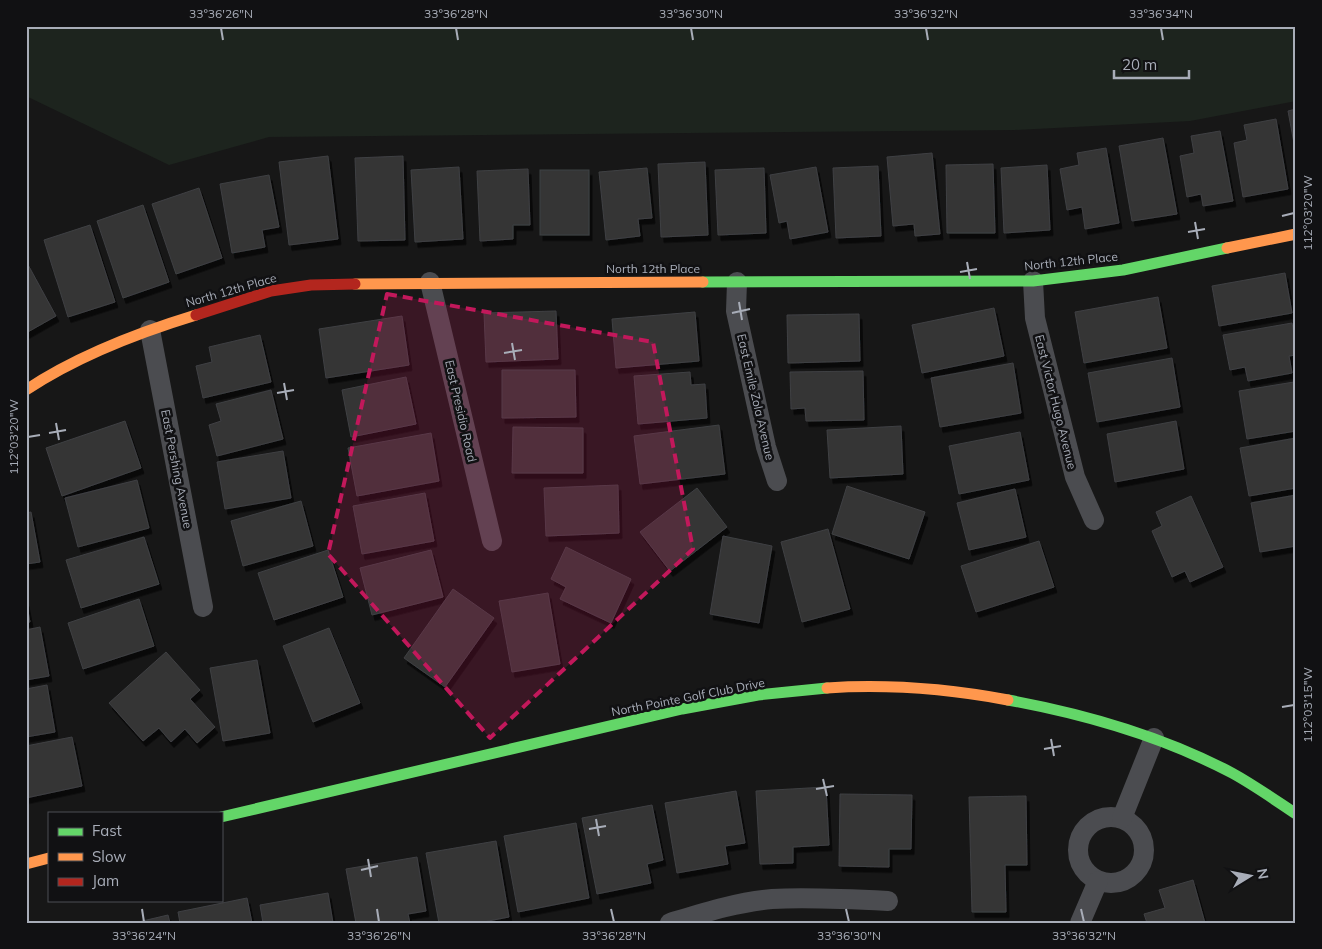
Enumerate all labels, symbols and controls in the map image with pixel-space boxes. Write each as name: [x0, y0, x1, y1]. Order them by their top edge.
text: 33°36'26"N: [189, 6, 253, 21]
text: 33°36'28"N: [424, 6, 488, 21]
text: 33°36'30"N: [659, 6, 723, 21]
text: 33°36'32"N: [894, 6, 958, 21]
text: 33°36'34"N: [1129, 6, 1193, 21]
scale bar: [1114, 48, 1190, 80]
text: 20 m: [1122, 55, 1157, 74]
text: 112°03'20"W: [1300, 175, 1315, 251]
street label: North 12th Place: [1024, 249, 1118, 273]
street label: North 12th Place: [606, 261, 700, 276]
street label: North 12th Place: [184, 270, 278, 310]
street label: East Emile Zola Avenue: [734, 332, 778, 462]
street label: East Victor Hugo Avenue: [1032, 333, 1080, 471]
street label: East Presidio Road: [442, 359, 480, 463]
text: 112°03'20"W: [6, 399, 21, 475]
street label: East Pershing Avenue: [158, 408, 196, 530]
text: 112°03'15"W: [1300, 667, 1315, 743]
street label: North Pointe Golf Club Drive: [610, 675, 766, 719]
legend: [48, 812, 222, 902]
text: Fast: [92, 821, 122, 840]
text: Slow: [92, 847, 126, 866]
north arrow: [1224, 852, 1274, 902]
text: N: [1253, 867, 1273, 881]
text: Jam: [92, 871, 119, 890]
text: 33°36'24"N: [112, 928, 176, 943]
text: 33°36'26"N: [347, 928, 411, 943]
text: 33°36'28"N: [582, 928, 646, 943]
text: 33°36'30"N: [817, 928, 881, 943]
text: 33°36'32"N: [1052, 928, 1116, 943]

